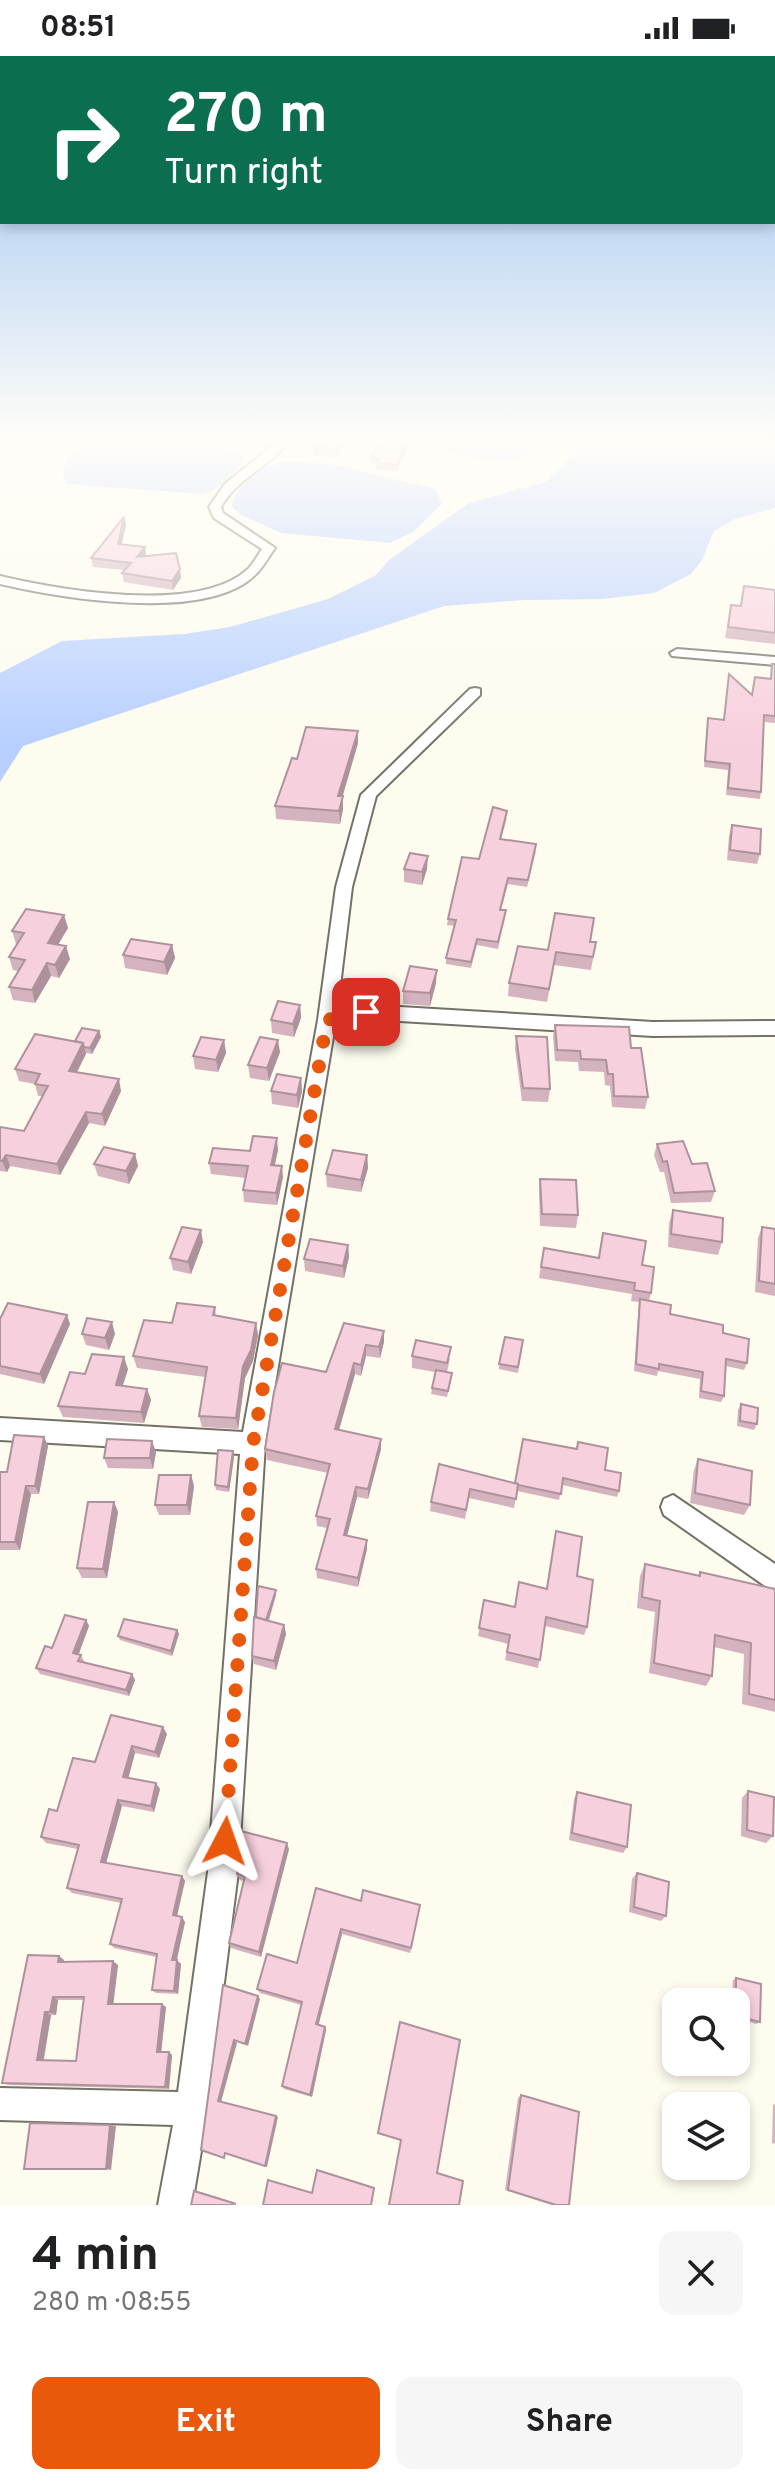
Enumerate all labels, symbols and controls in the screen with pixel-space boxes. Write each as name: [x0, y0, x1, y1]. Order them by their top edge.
text: 08:51: [40, 10, 116, 47]
text: 270 m: [164, 82, 328, 152]
icon: right: [32, 88, 136, 192]
text: Turn right: [164, 151, 323, 197]
pin: [332, 978, 400, 1046]
icon: arrive: [344, 990, 388, 1034]
position arrow: [183, 1799, 267, 1883]
map controls: [662, 1988, 750, 2180]
button: search: [662, 1988, 750, 2076]
button: layers: [662, 2092, 750, 2180]
text: 4 min: [32, 2227, 159, 2287]
button: close: [659, 2231, 743, 2315]
text: 280 m · 08:55: [32, 2287, 191, 2320]
button: Exit: [32, 2377, 380, 2469]
button: Share: [396, 2377, 743, 2469]

